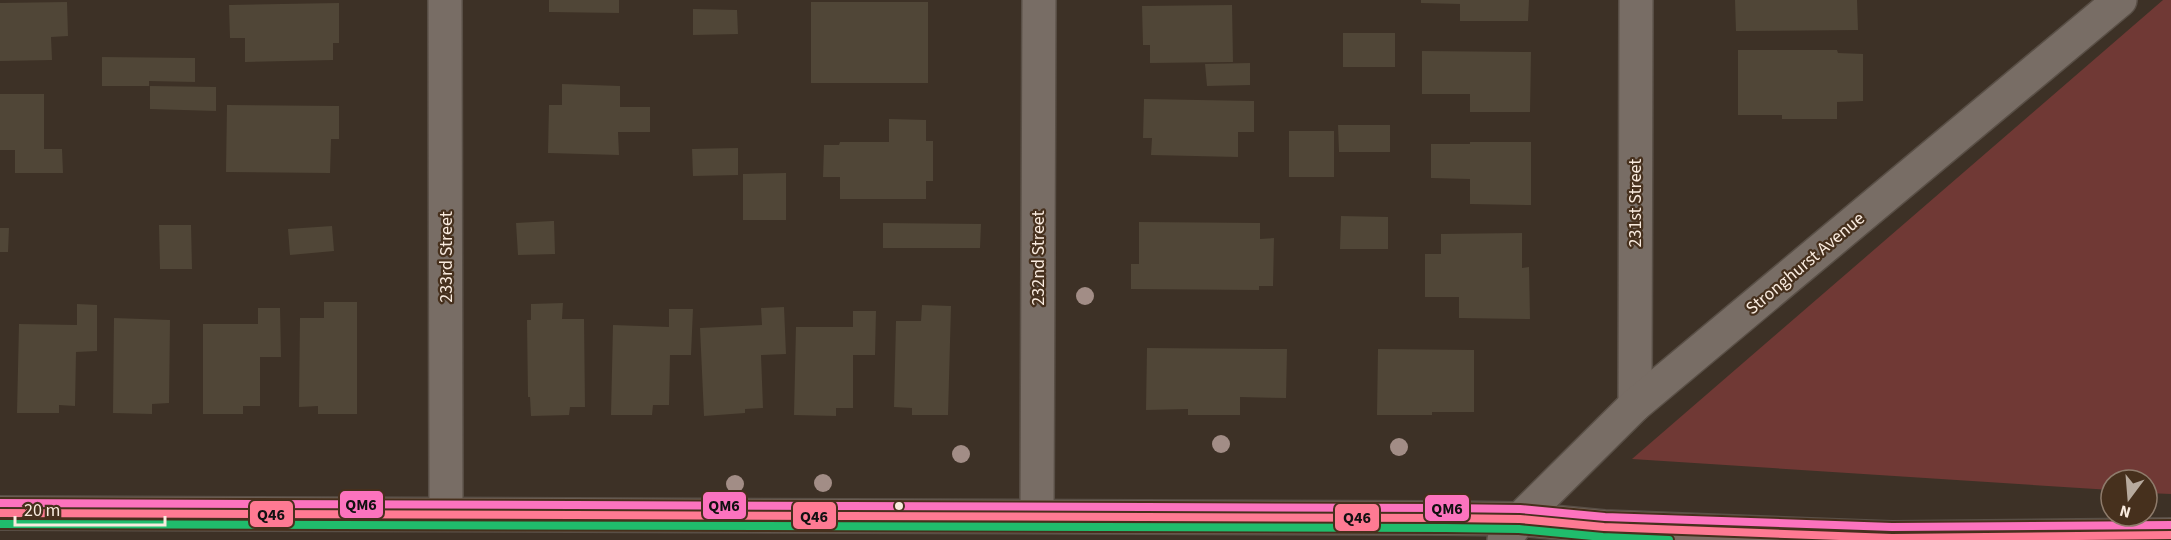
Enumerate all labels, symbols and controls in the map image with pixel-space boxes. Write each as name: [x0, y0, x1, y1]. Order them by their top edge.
street label: 231st Street: [1623, 159, 1648, 247]
street label: Stronghurst Avenue: [1741, 206, 1870, 321]
street label: 232nd Street: [1026, 210, 1051, 306]
street label: 233rd Street: [434, 211, 459, 303]
north arrow: [2099, 468, 2159, 528]
scale bar: [15, 489, 165, 527]
line badge: QM6: [339, 490, 384, 519]
line badge: QM6: [702, 491, 747, 520]
text: QM6: [345, 494, 377, 516]
line badge: QM6: [1424, 494, 1470, 522]
text: QM6: [708, 495, 740, 517]
text: 20 m: [24, 498, 60, 523]
text: QM6: [1431, 498, 1463, 520]
text: N: [2117, 499, 2133, 523]
line badge: Q46: [249, 500, 294, 528]
unlabelled marker: [893, 500, 905, 512]
line badge: Q46: [792, 501, 837, 530]
line badge: Q46: [1334, 503, 1380, 532]
text: Q46: [257, 504, 285, 526]
text: Q46: [800, 506, 828, 528]
text: Q46: [1343, 507, 1371, 529]

